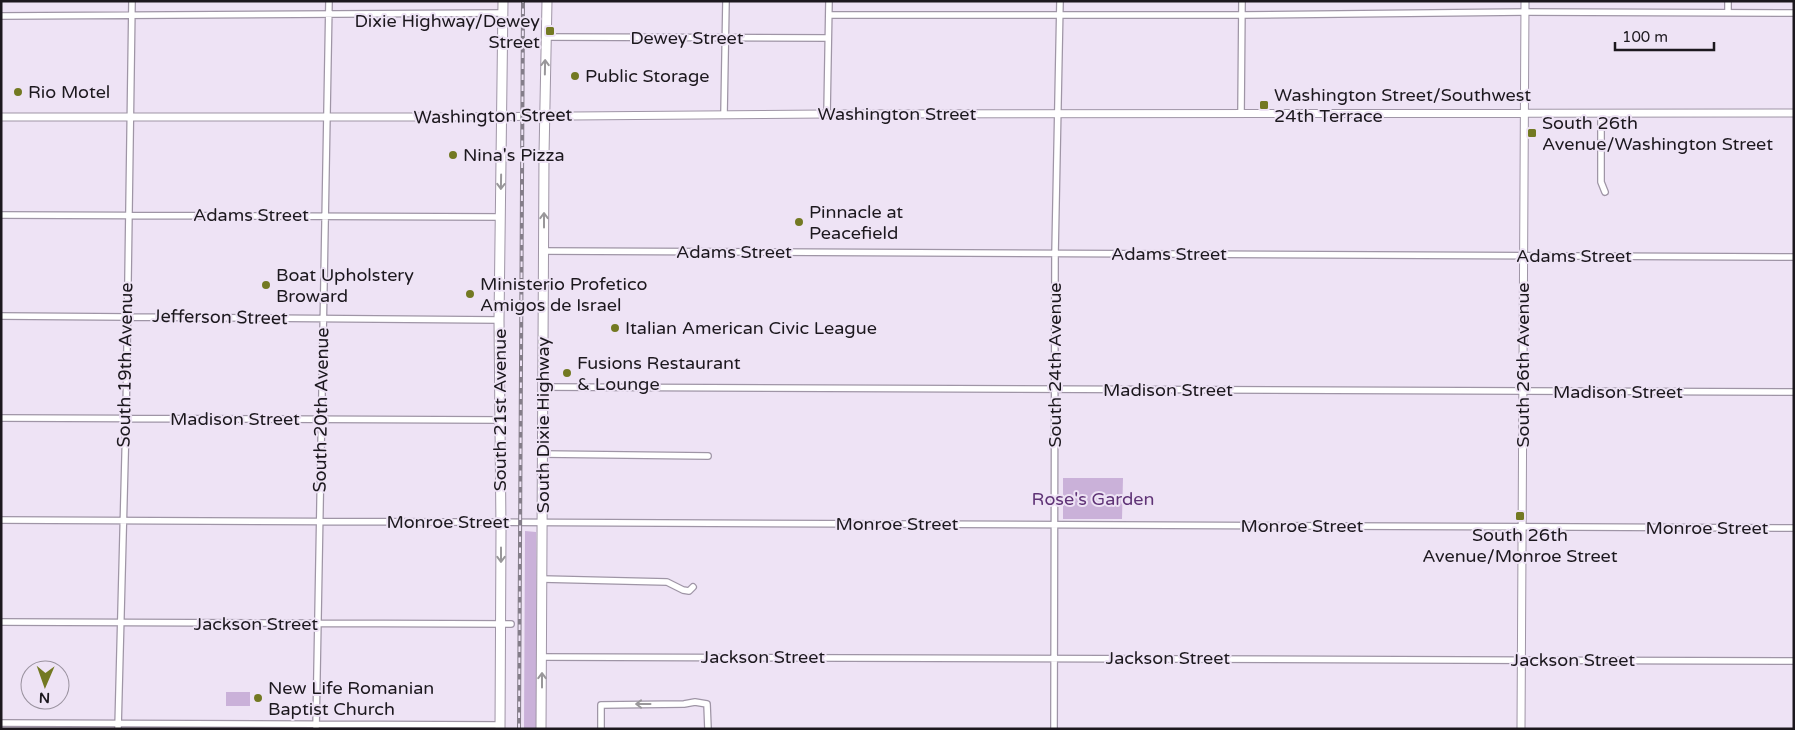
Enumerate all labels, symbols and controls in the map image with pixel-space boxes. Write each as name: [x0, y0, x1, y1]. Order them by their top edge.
place label: Dixie Highway/Dewey Street: [354, 10, 540, 53]
scale bar: [1615, 20, 1714, 52]
marker: Dixie Highway/Dewey Street: [544, 25, 556, 37]
street label: Dewey Street: [630, 27, 744, 49]
text: 100 m: [1622, 28, 1668, 46]
one-way arrow: [541, 59, 550, 75]
place label: Public Storage: [585, 65, 709, 87]
marker: Public Storage: [569, 70, 581, 82]
place label: Rio Motel: [28, 81, 110, 103]
place label: Washington Street/Southwest 24th Terrace: [1274, 84, 1531, 127]
marker: Rio Motel: [12, 86, 24, 98]
marker: Washington Street/Southwest 24th Terrace: [1258, 99, 1270, 111]
street label: Washington Street: [818, 103, 977, 125]
street label: Washington Street: [413, 104, 573, 128]
place label: South 26th Avenue/Washington Street: [1542, 112, 1773, 155]
marker: South 26th Avenue/Washington Street: [1526, 127, 1538, 139]
place label: Nina's Pizza: [463, 144, 565, 166]
marker: Nina's Pizza: [447, 149, 459, 161]
one-way arrow: [496, 174, 506, 190]
place label: Pinnacle at Peacefield: [809, 201, 903, 244]
street label: Adams Street: [193, 204, 309, 226]
one-way arrow: [539, 212, 549, 228]
marker: Pinnacle at Peacefield: [793, 216, 805, 228]
street label: Adams Street: [676, 241, 792, 263]
street label: Adams Street: [1111, 243, 1227, 265]
street label: Adams Street: [1516, 245, 1632, 267]
place label: Boat Upholstery Broward: [276, 264, 414, 307]
place label: Ministerio Profetico Amigos de Israel: [480, 273, 647, 316]
marker: Boat Upholstery Broward: [260, 279, 272, 291]
street label: South 19th Avenue: [113, 282, 137, 448]
street label: South 24th Avenue: [1044, 282, 1066, 448]
street label: South 26th Avenue: [1512, 282, 1534, 448]
marker: Ministerio Profetico Amigos de Israel: [464, 288, 476, 300]
street label: Jefferson Street: [152, 305, 288, 329]
place label: Italian American Civic League: [625, 317, 877, 339]
marker: Italian American Civic League: [609, 322, 621, 334]
street label: South 20th Avenue: [309, 327, 333, 493]
street label: South 21st Avenue: [489, 329, 511, 491]
street label: South Dixie Highway: [532, 337, 554, 513]
place label: Fusions Restaurant & Lounge: [577, 352, 741, 395]
marker: Fusions Restaurant & Lounge: [561, 367, 573, 379]
street label: Madison Street: [1103, 379, 1233, 401]
street label: Madison Street: [1553, 381, 1683, 403]
street label: Madison Street: [170, 408, 300, 430]
park label: Rose's Garden: [1032, 488, 1154, 510]
marker: South 26th Avenue/Monroe Street: [1514, 510, 1526, 522]
street label: Monroe Street: [387, 511, 510, 533]
street label: Monroe Street: [836, 513, 959, 535]
street label: Monroe Street: [1241, 515, 1364, 537]
street label: Monroe Street: [1646, 517, 1769, 539]
place label: South 26th Avenue/Monroe Street: [1422, 524, 1618, 567]
one-way arrow: [496, 546, 506, 563]
street label: Jackson Street: [194, 613, 318, 635]
street label: Jackson Street: [701, 646, 825, 668]
street label: Jackson Street: [1106, 647, 1230, 669]
street label: Jackson Street: [1511, 649, 1635, 671]
north arrow: [20, 660, 70, 710]
one-way arrow: [537, 672, 547, 688]
place label: New Life Romanian Baptist Church: [268, 677, 434, 720]
text: N: [39, 689, 50, 706]
marker: New Life Romanian Baptist Church: [252, 692, 264, 704]
one-way arrow: [635, 700, 651, 709]

